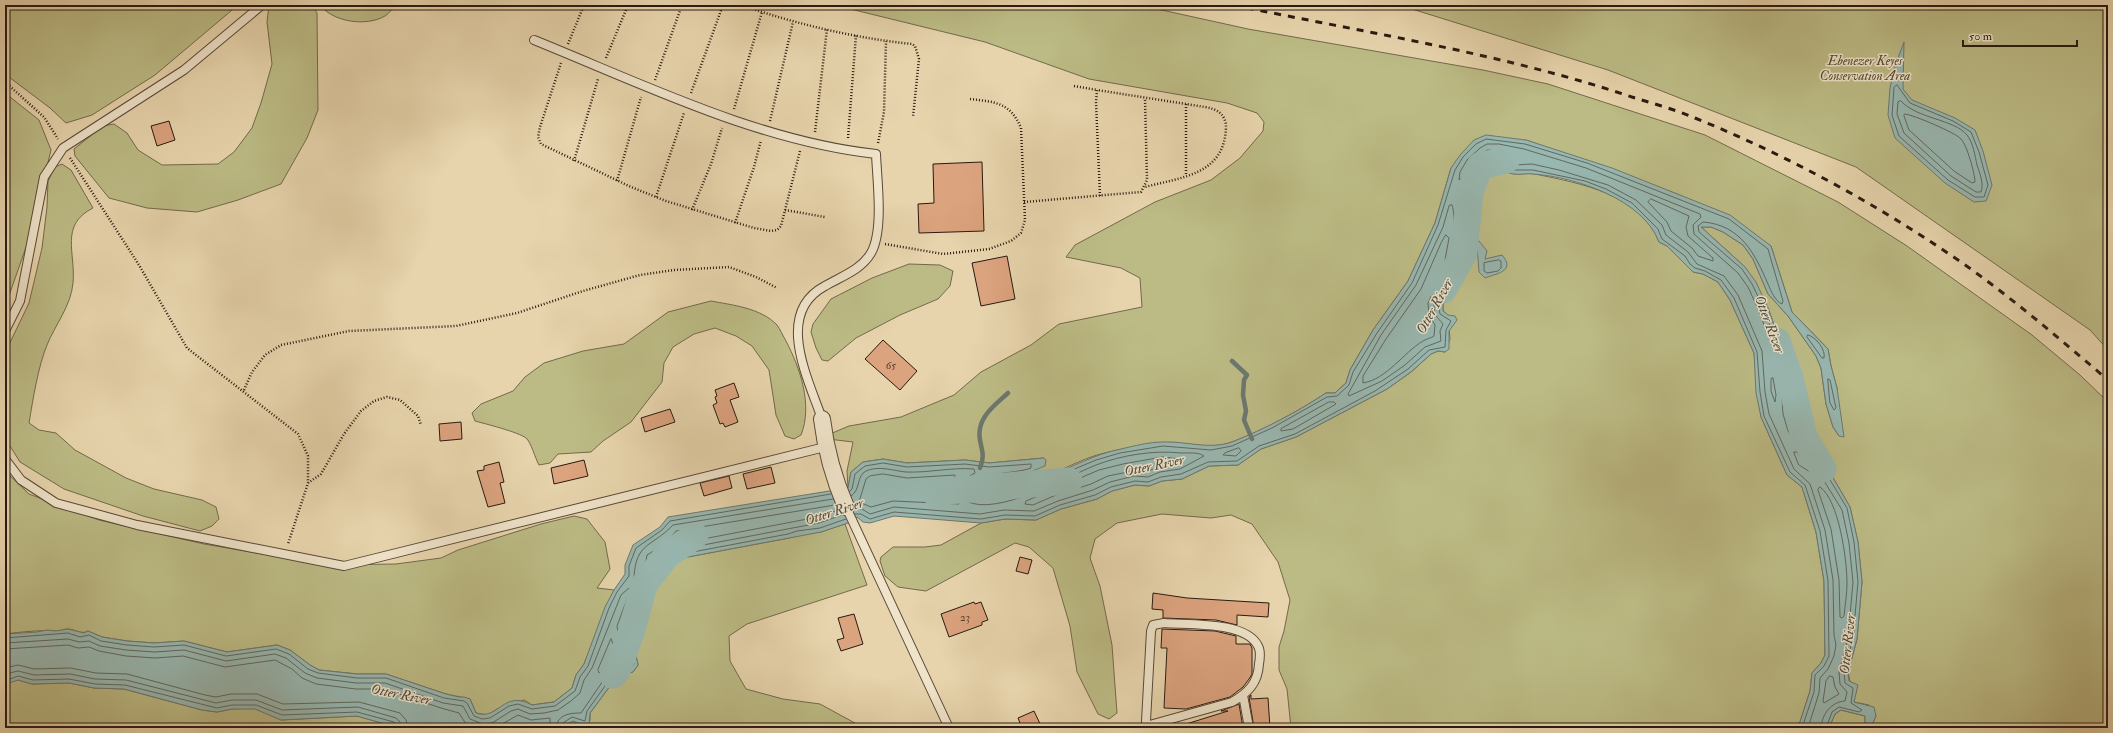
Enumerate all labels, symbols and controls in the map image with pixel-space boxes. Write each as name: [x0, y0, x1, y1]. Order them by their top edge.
scale bar: [1963, 22, 2077, 48]
text: 50 m: [1969, 29, 1993, 44]
park label: Ebenezer Keyes Conservation Area: [1820, 53, 1910, 84]
water label: Otter River: [1412, 275, 1457, 337]
water label: Otter River: [1751, 293, 1789, 356]
house number: 65: [886, 359, 896, 372]
water label: Otter River: [1123, 451, 1186, 480]
water label: Otter River: [803, 494, 866, 529]
house number: 23: [960, 611, 970, 624]
water label: Otter River: [1836, 612, 1859, 675]
water label: Otter River: [369, 680, 433, 709]

